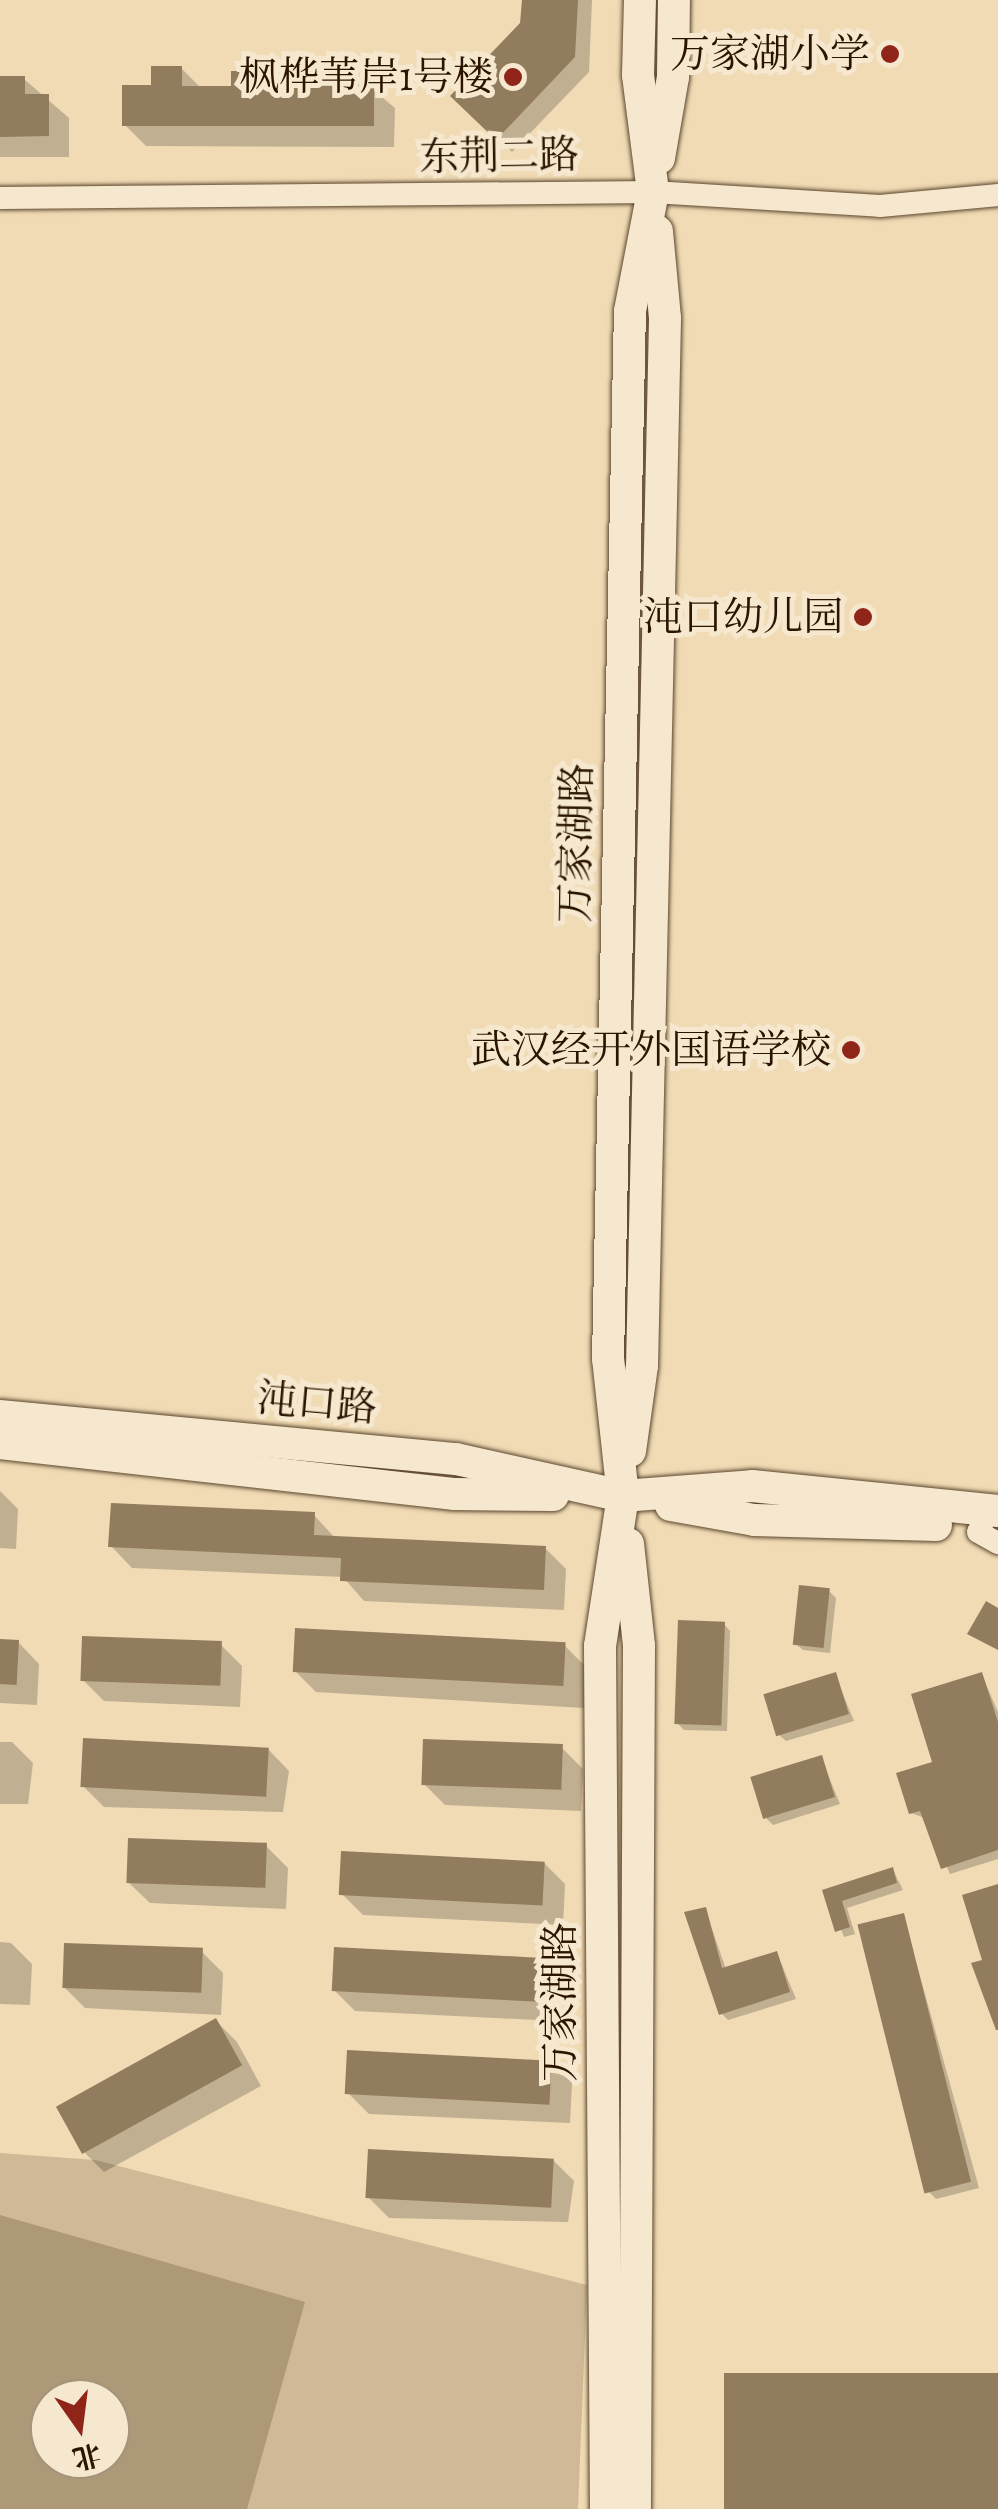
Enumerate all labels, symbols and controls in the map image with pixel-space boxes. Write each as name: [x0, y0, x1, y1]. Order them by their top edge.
place label: 万家湖小学: [670, 30, 870, 78]
marker: 万家湖小学: [879, 43, 901, 65]
place label: 枫桦苇岸1号楼: [239, 53, 493, 101]
marker: 枫桦苇岸1号楼: [502, 66, 524, 88]
street label: 东荆二路: [419, 131, 579, 181]
place label: 沌口幼儿园: [643, 593, 843, 641]
marker: 沌口幼儿园: [852, 606, 874, 628]
street label: 万家湖路: [551, 763, 601, 923]
place label: 武汉经开外国语学校: [471, 1026, 831, 1074]
marker: 武汉经开外国语学校: [840, 1039, 862, 1061]
street label: 沌口路: [255, 1374, 379, 1432]
street label: 万家湖路: [536, 1922, 584, 2082]
north arrow: [30, 2379, 130, 2479]
text: 北: [69, 2434, 105, 2478]

